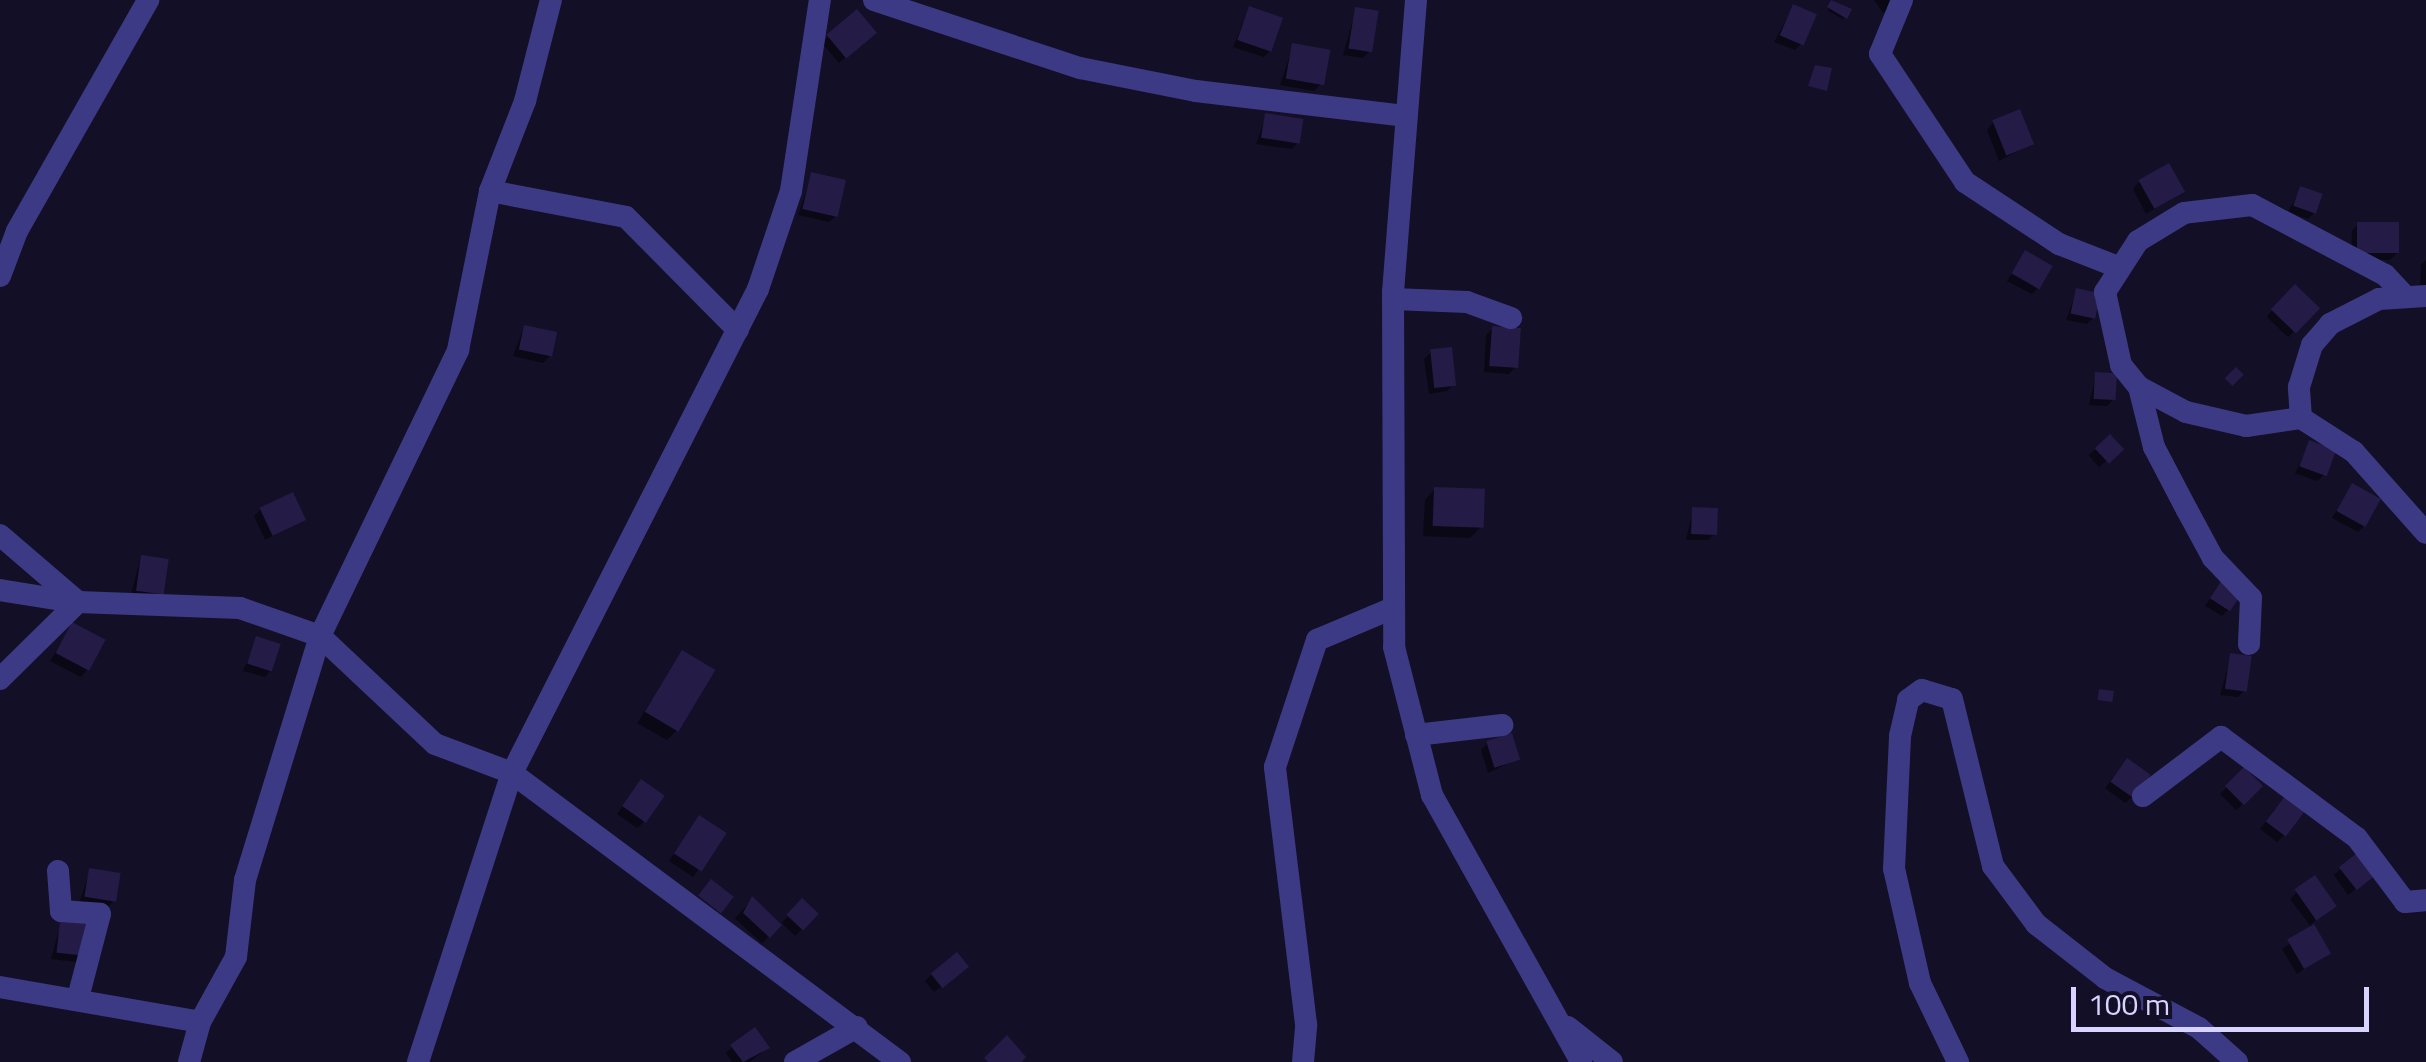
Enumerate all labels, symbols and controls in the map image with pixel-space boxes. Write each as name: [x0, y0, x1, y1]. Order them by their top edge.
scale bar: [2076, 967, 2374, 1029]
text: 100 m: [2088, 981, 2170, 1027]

